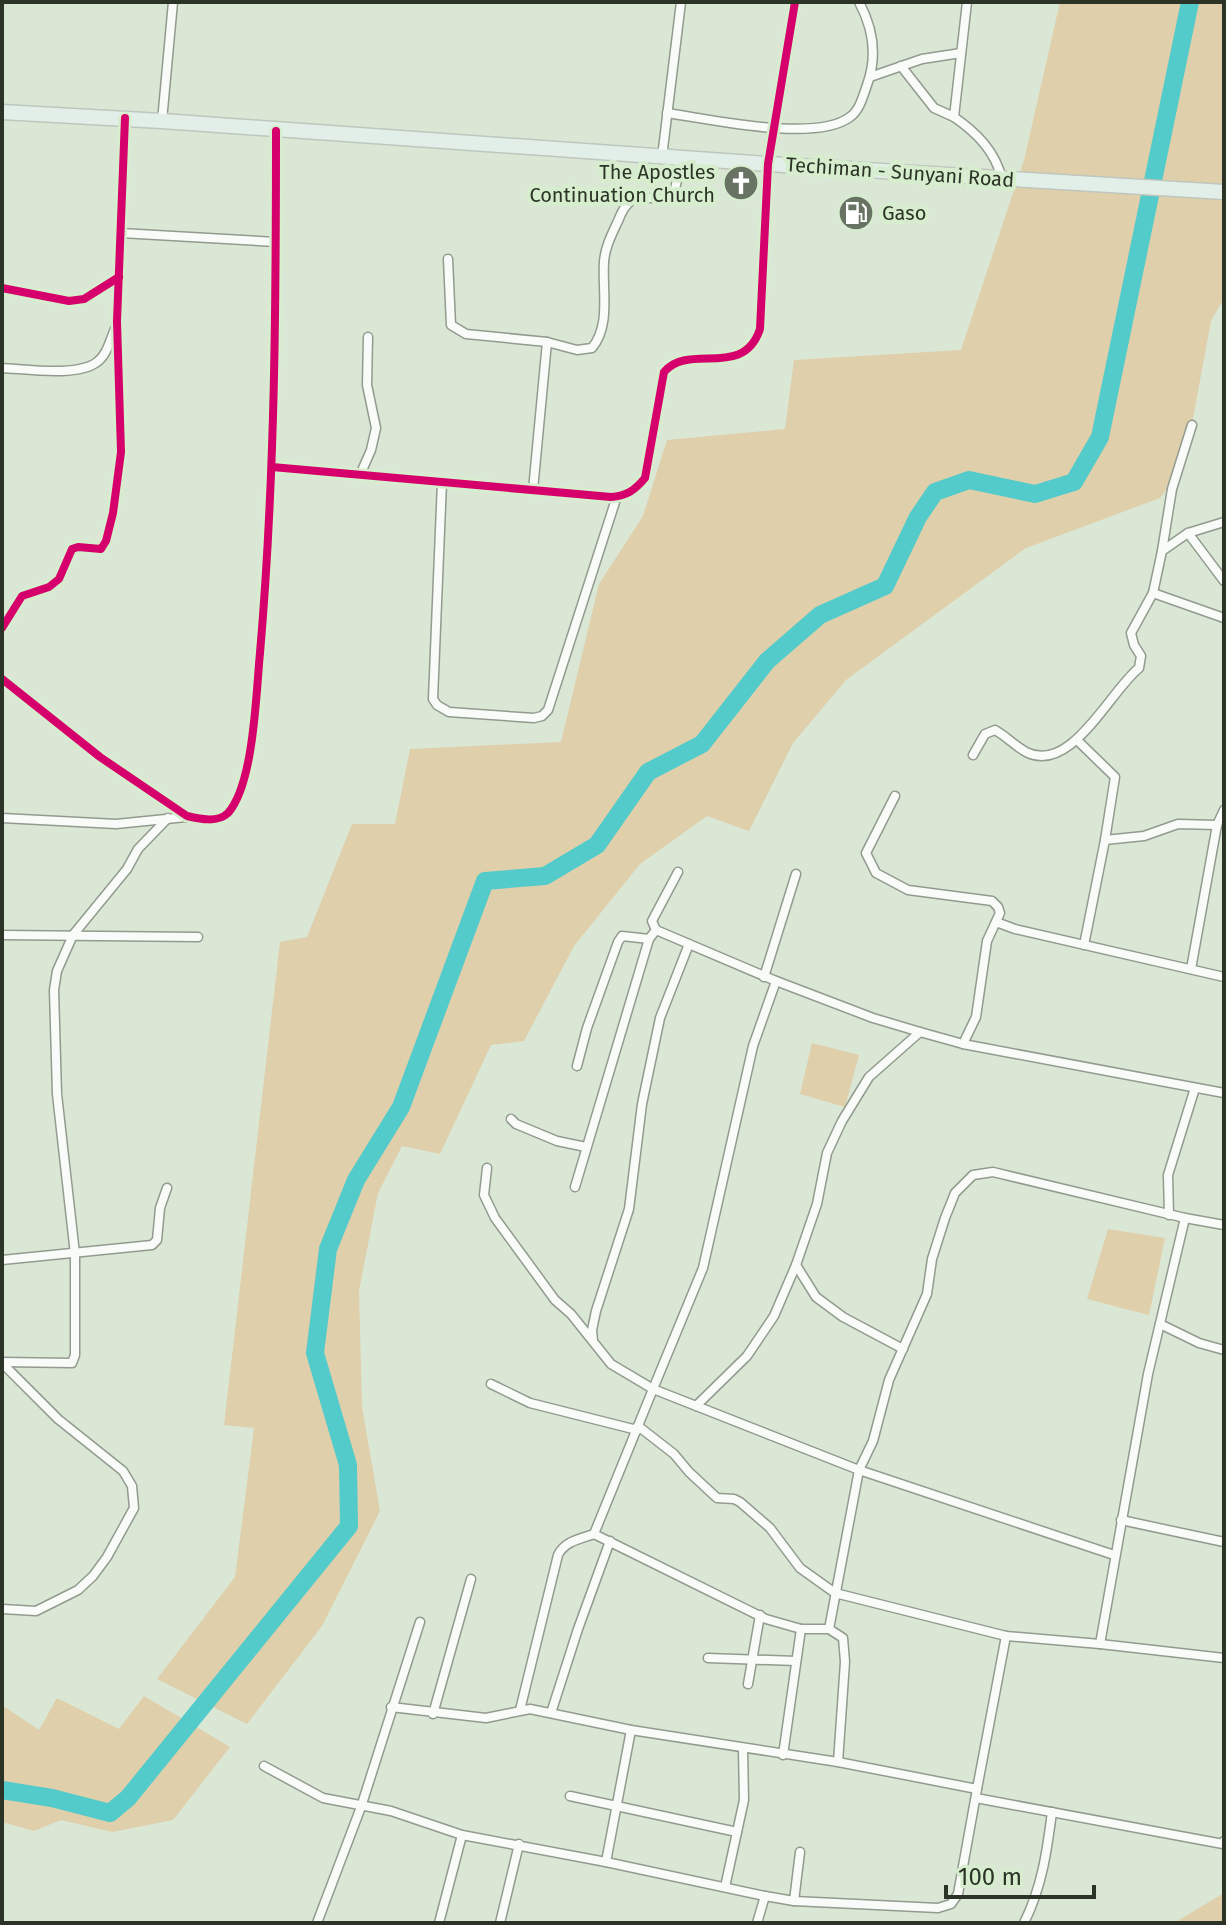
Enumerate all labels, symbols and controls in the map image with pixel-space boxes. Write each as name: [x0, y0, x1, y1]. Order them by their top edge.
street label: Techiman - Sunyani Road: [785, 152, 1015, 192]
place label: The Apostles Continuation Church: [529, 160, 715, 207]
church icon: The Apostles Continuation Church: [722, 164, 760, 202]
fuel station icon: Gaso: [837, 194, 875, 232]
place label: Gaso: [882, 201, 926, 225]
scale bar: [946, 1849, 1094, 1899]
text: 100 m: [958, 1863, 1022, 1891]

